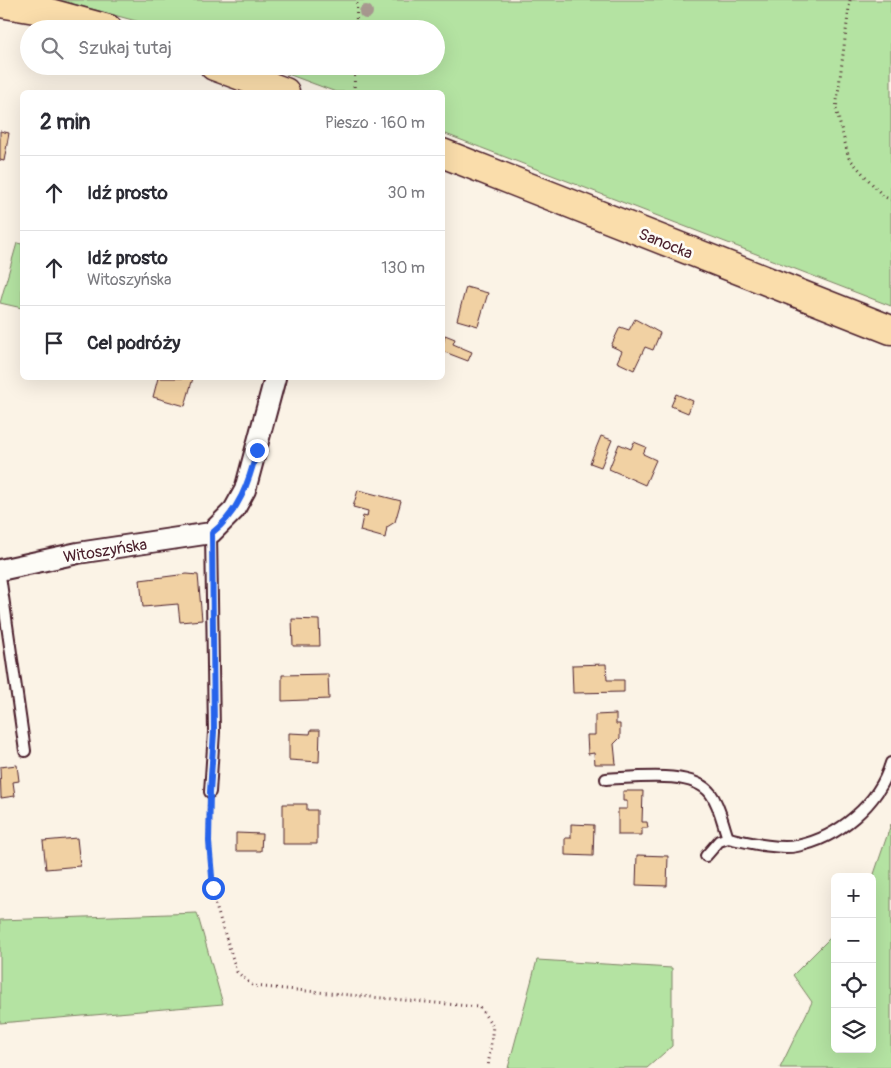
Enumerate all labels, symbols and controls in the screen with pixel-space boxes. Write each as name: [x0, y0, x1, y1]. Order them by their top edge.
search box: [20, 20, 445, 75]
icon: search: [38, 34, 66, 62]
text: Szukaj tutaj: [78, 36, 172, 60]
text: 2 min: [40, 109, 90, 136]
text: Pieszo · 160 m: [325, 113, 425, 133]
icon: ahead: [40, 179, 68, 207]
text: Idź prosto: [87, 181, 168, 205]
text: 30 m: [387, 183, 425, 203]
street label: Sanocka: [636, 224, 696, 264]
text: Idź prosto: [87, 246, 168, 270]
icon: ahead: [40, 254, 68, 282]
text: 130 m: [381, 258, 425, 278]
text: Witoszyńska: [87, 270, 171, 290]
icon: arrive: [40, 329, 68, 357]
text: Cel podróży: [87, 331, 180, 355]
route end: [246, 439, 269, 462]
street label: Witoszyńska: [62, 535, 148, 567]
map controls: [831, 873, 876, 1053]
button: +: [831, 873, 876, 918]
route start: [202, 877, 225, 900]
button: −: [831, 918, 876, 963]
button: locate: [831, 963, 876, 1008]
button: layers: [831, 1008, 876, 1053]

